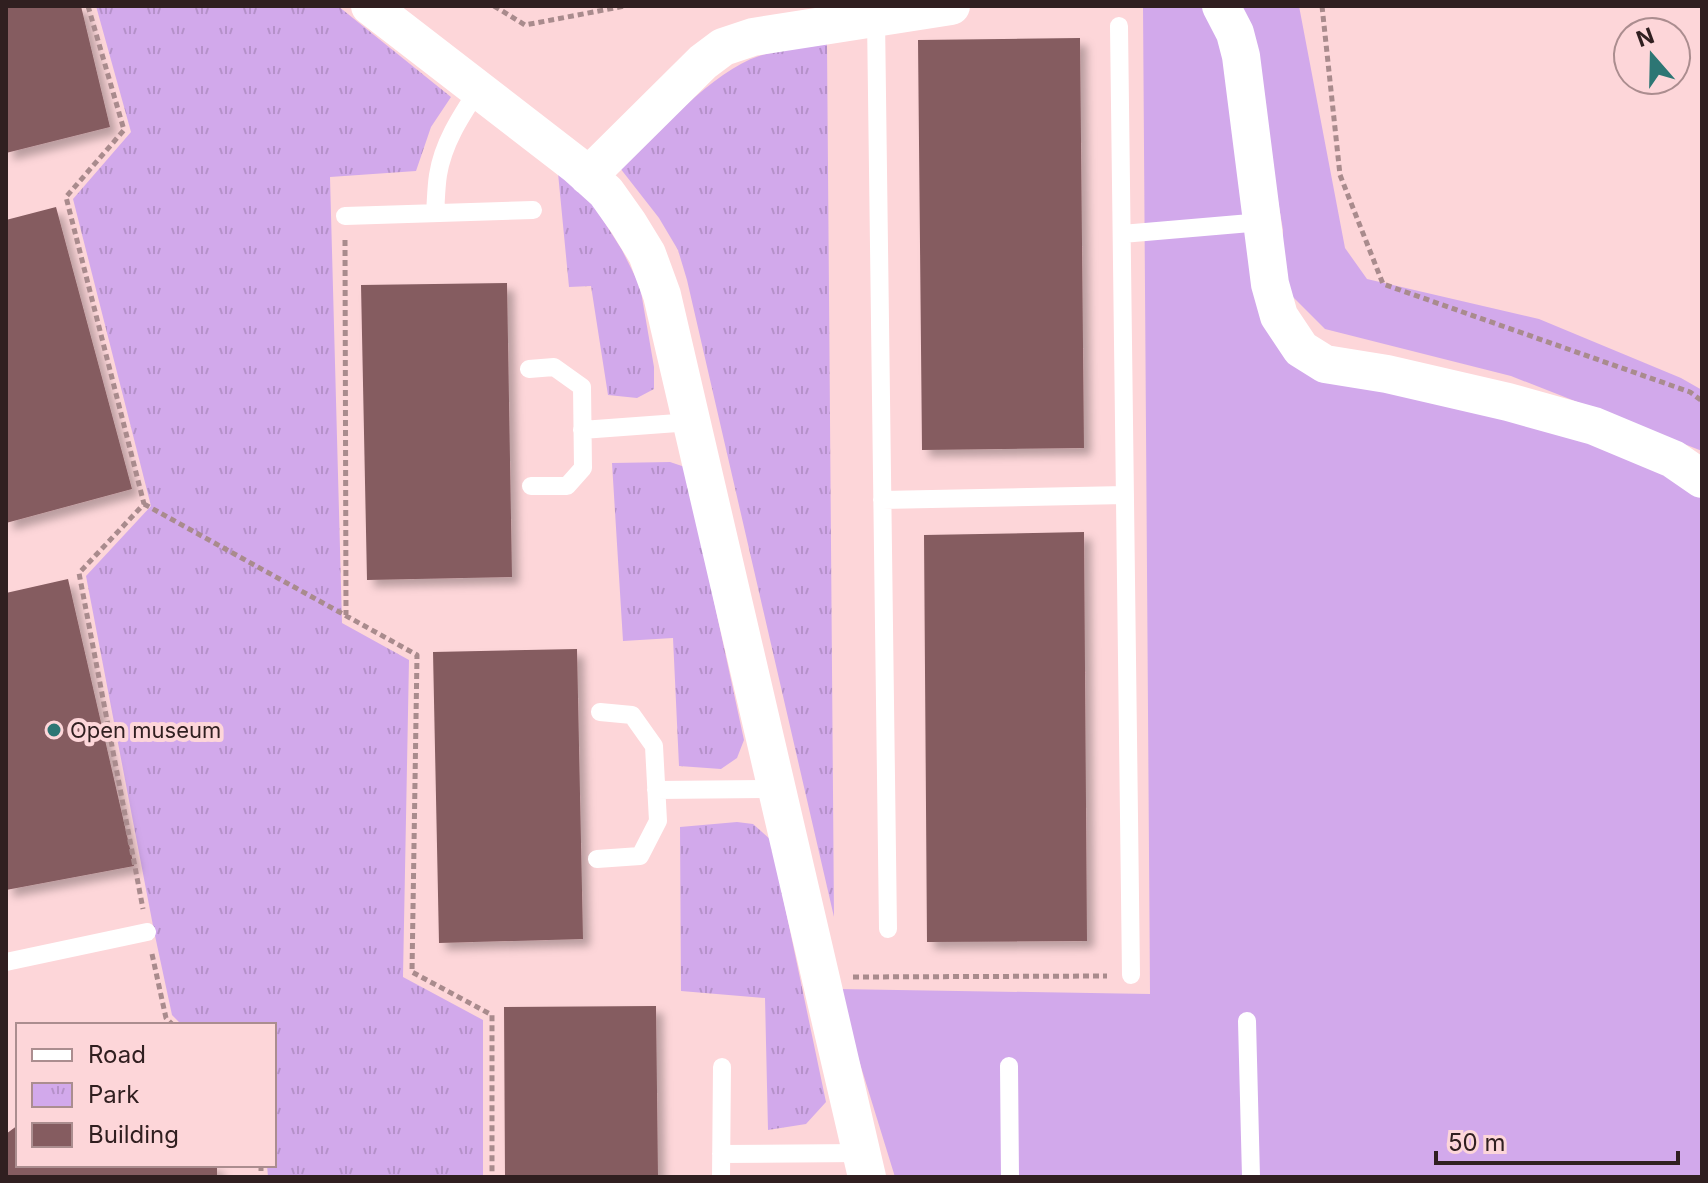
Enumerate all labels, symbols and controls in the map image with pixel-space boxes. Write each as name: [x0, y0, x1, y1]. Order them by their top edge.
north arrow: [1612, 16, 1692, 96]
text: N: [1633, 22, 1657, 52]
place label: Open museum: [70, 717, 221, 743]
marker: Open museum: [45, 721, 63, 739]
legend: [16, 1023, 276, 1167]
text: Road: [88, 1040, 146, 1069]
text: Park: [88, 1080, 139, 1109]
scale bar: [1436, 1115, 1678, 1165]
text: Building: [88, 1120, 179, 1149]
text: 50 m: [1448, 1128, 1506, 1157]

